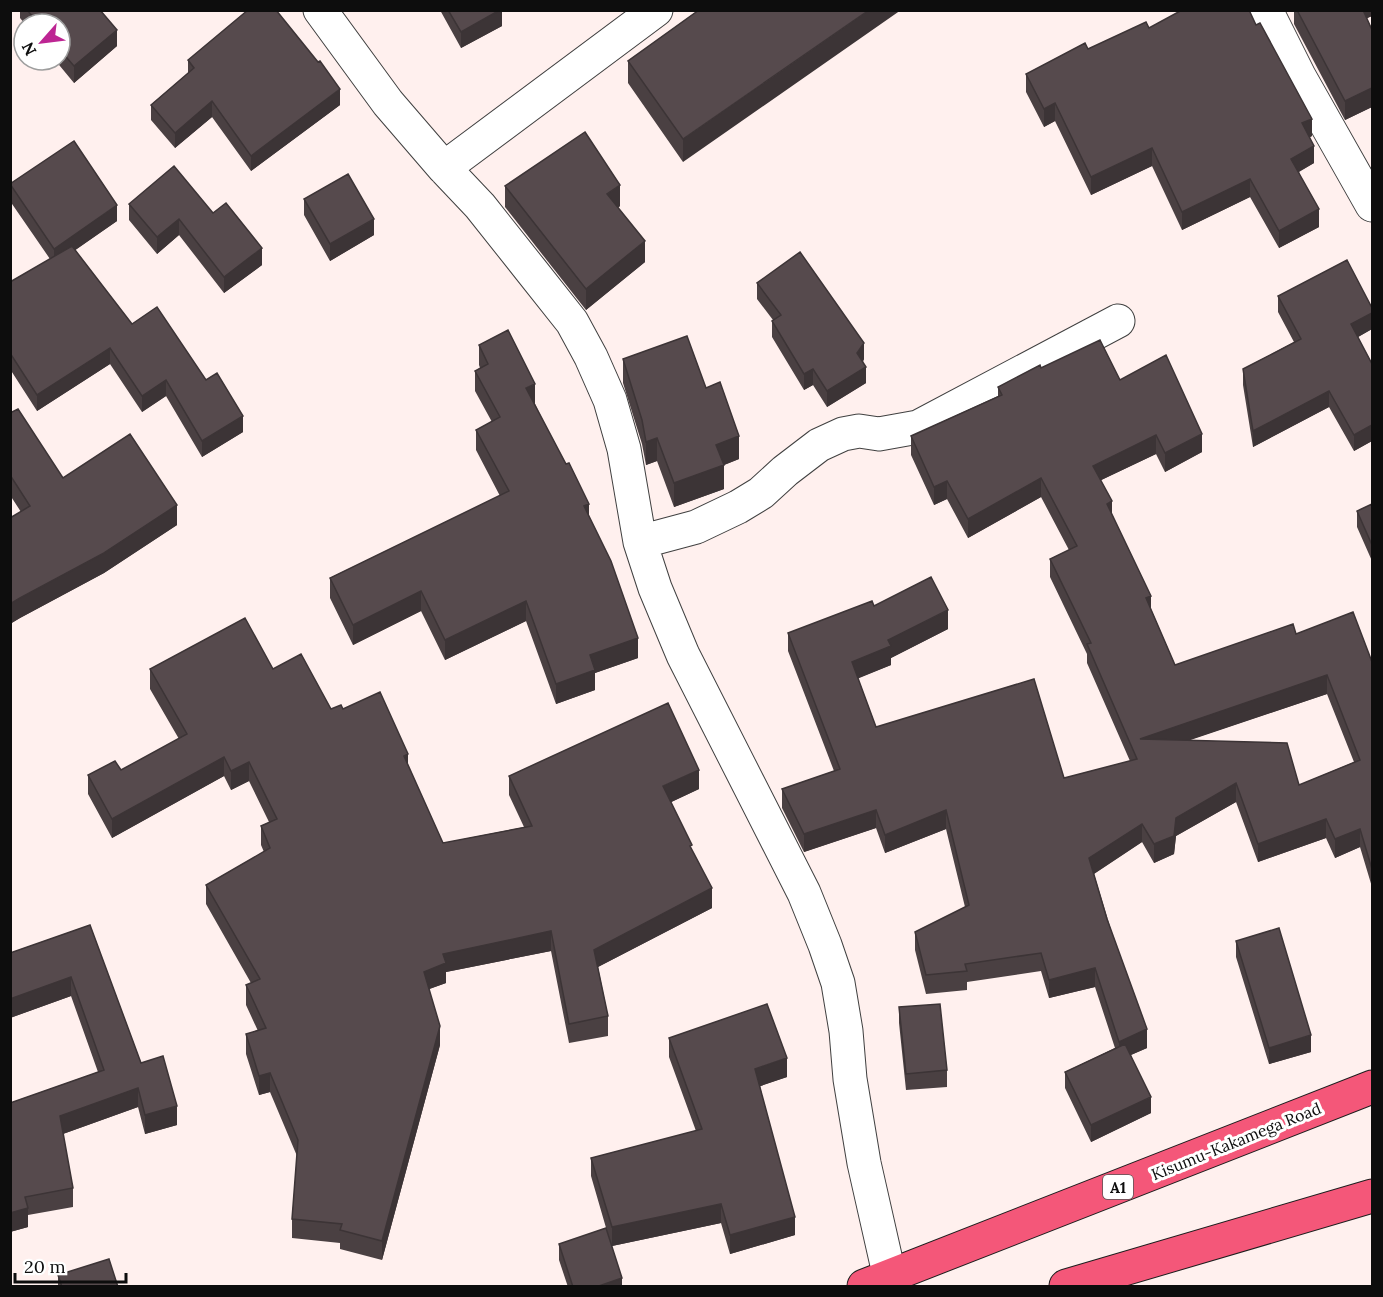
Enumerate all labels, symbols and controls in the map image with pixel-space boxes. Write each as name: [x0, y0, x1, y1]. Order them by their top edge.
north arrow: [12, 12, 72, 72]
text: N: [17, 39, 40, 59]
street label: Kisumu-Kakamega Road: [1148, 1098, 1324, 1184]
road number: A1: [1103, 1175, 1133, 1199]
scale bar: [15, 1246, 126, 1284]
text: 20 m: [24, 1255, 66, 1278]

